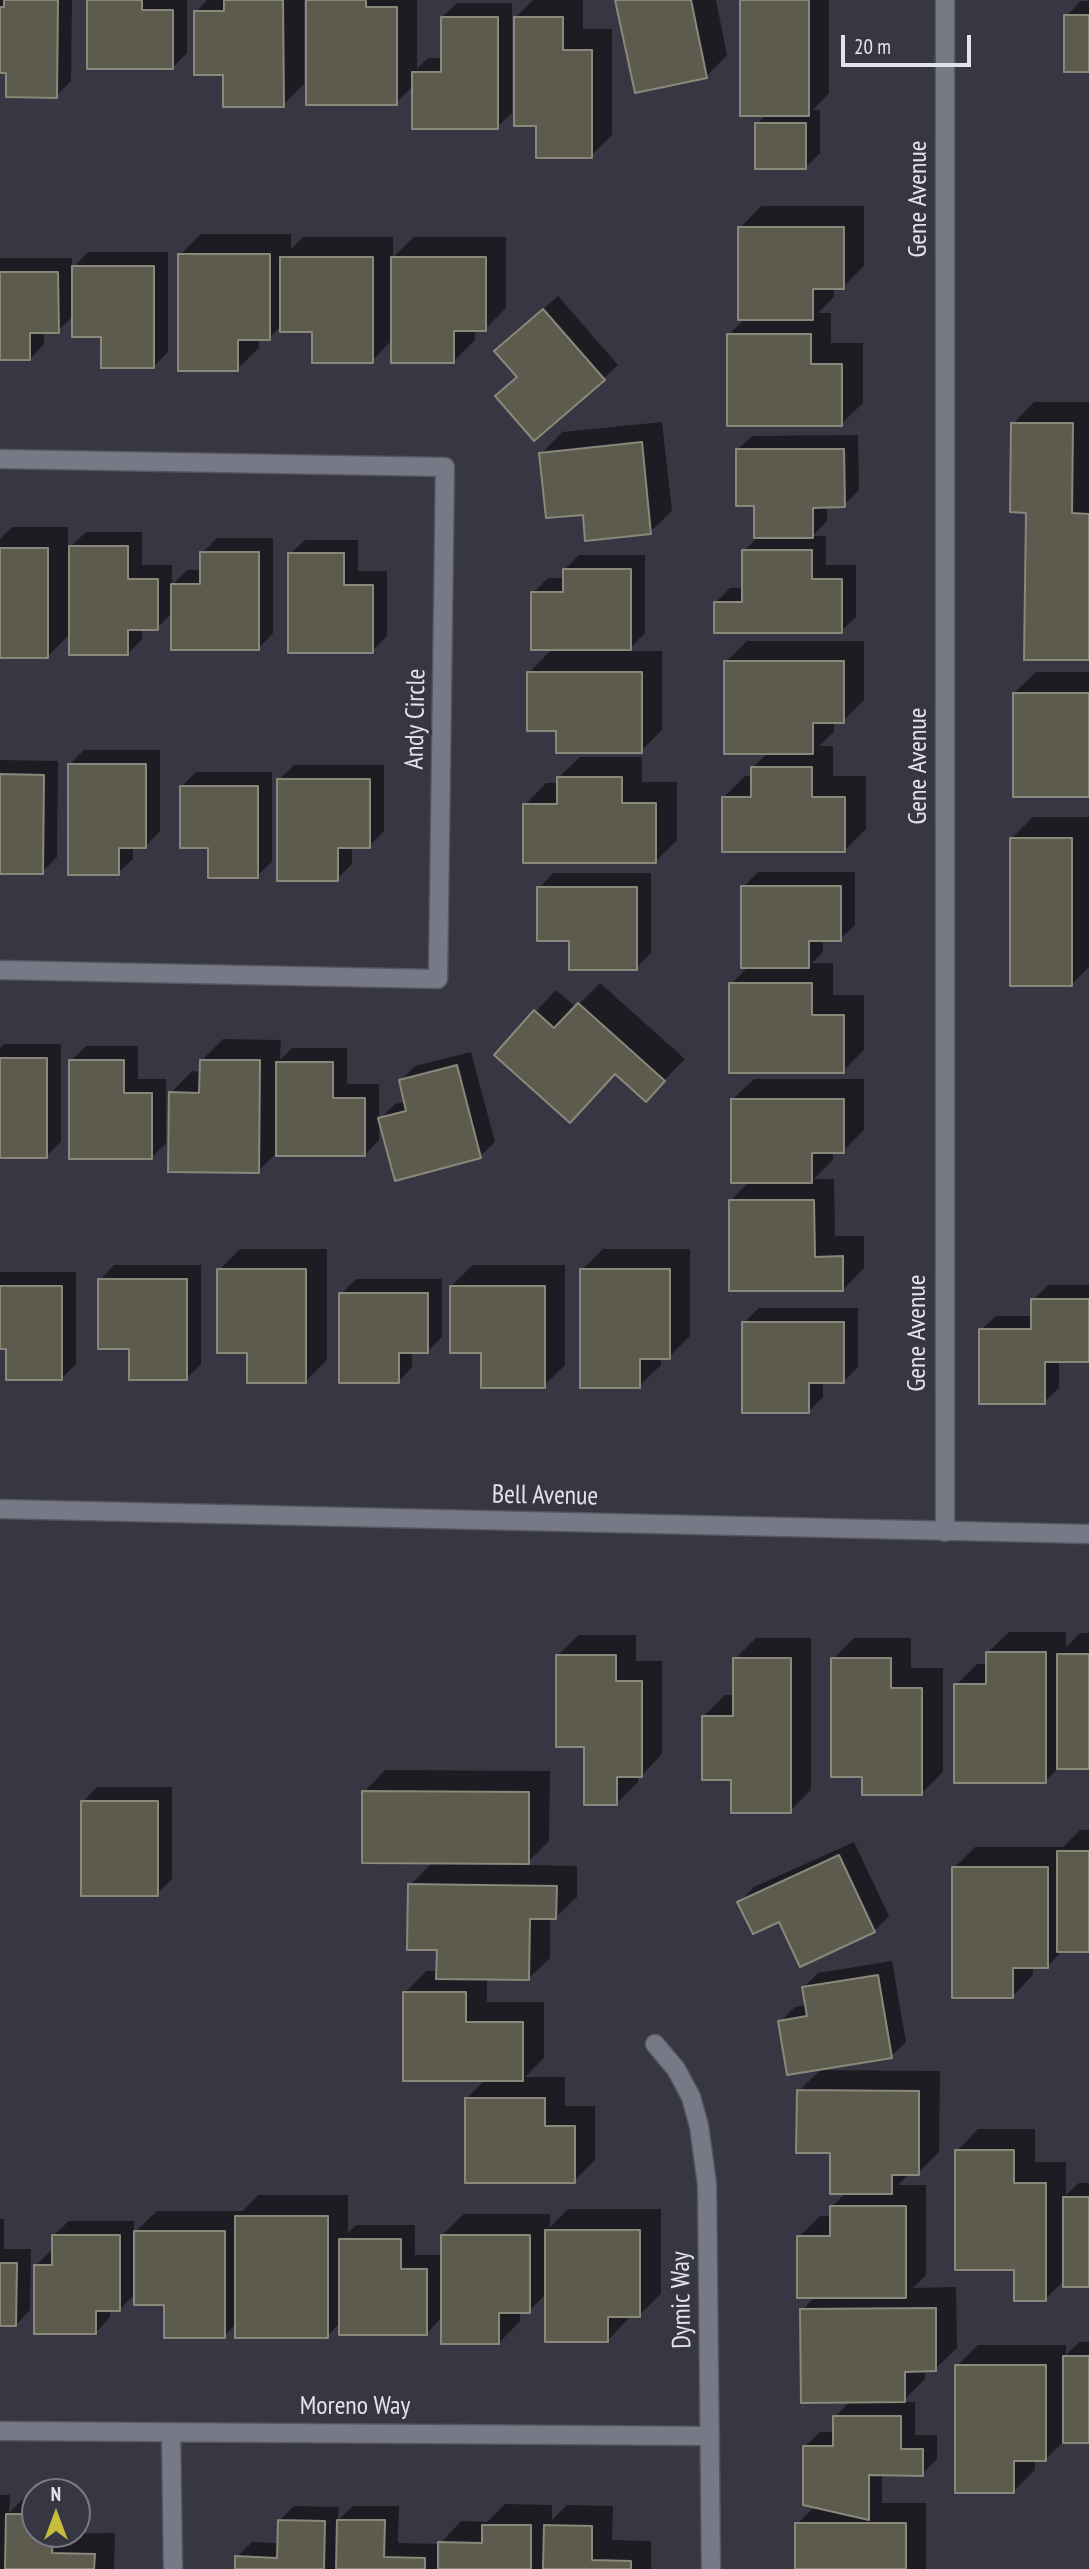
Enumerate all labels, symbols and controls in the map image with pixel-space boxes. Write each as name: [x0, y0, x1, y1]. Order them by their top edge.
scale bar: [844, 21, 974, 65]
text: 20 m: [854, 33, 891, 60]
street label: Gene Avenue: [903, 141, 935, 257]
street label: Andy Circle: [400, 668, 432, 770]
street label: Gene Avenue: [903, 708, 935, 824]
street label: Gene Avenue: [902, 1275, 934, 1391]
street label: Bell Avenue: [492, 1479, 598, 1513]
street label: Dymic Way: [666, 2251, 698, 2349]
street label: Moreno Way: [300, 2391, 410, 2423]
north arrow: [21, 2478, 91, 2548]
text: N: [51, 2482, 61, 2506]

